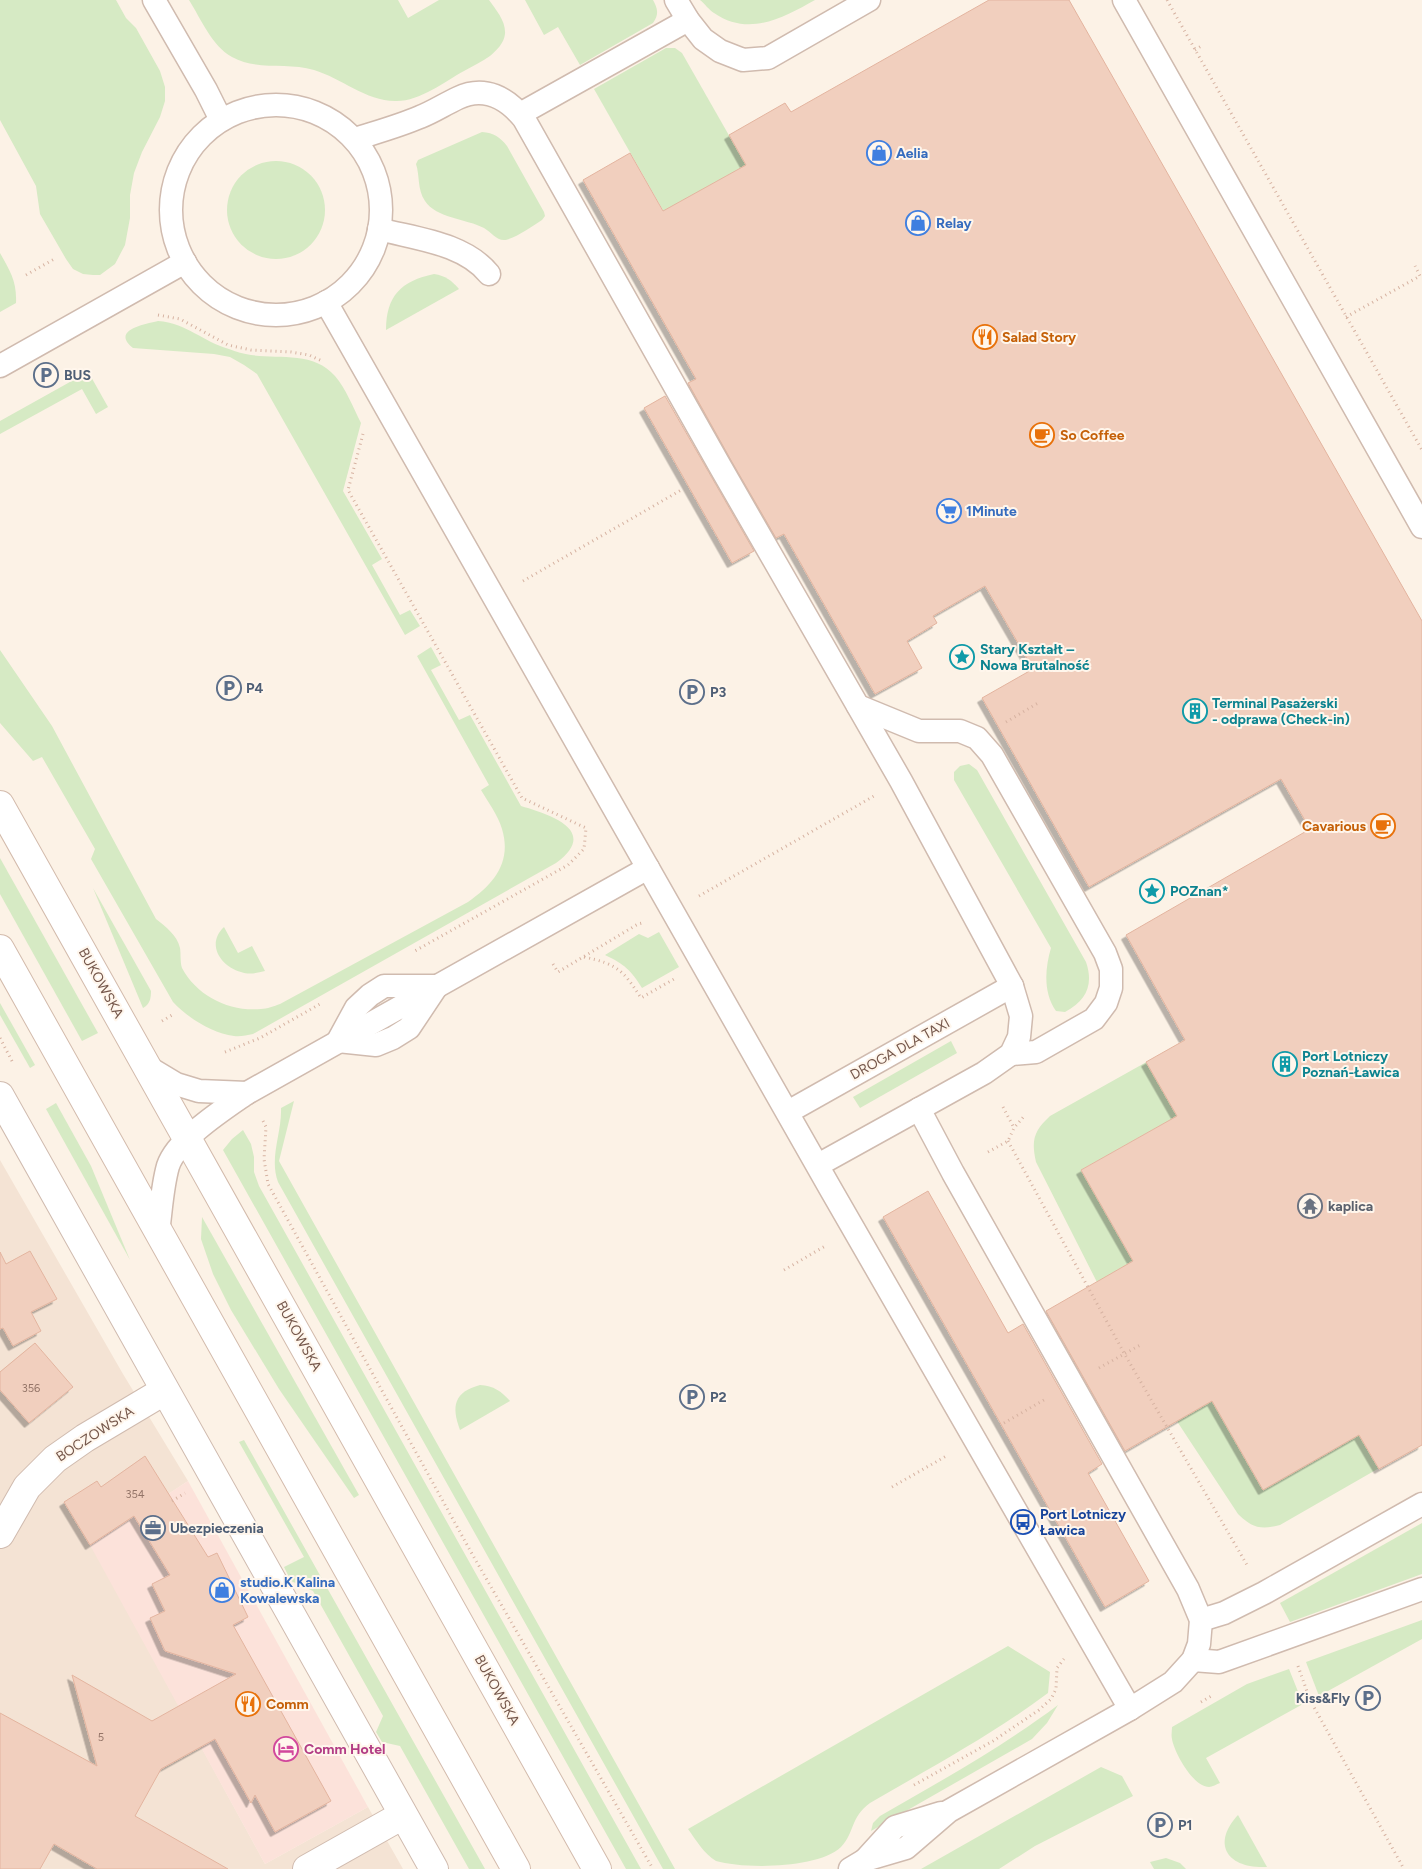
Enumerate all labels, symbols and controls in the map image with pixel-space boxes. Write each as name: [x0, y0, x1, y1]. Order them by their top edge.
shop icon: Aelia: [866, 140, 892, 166]
place label: Aelia: [896, 145, 928, 162]
shop icon: Relay: [905, 210, 931, 236]
place label: Relay: [936, 215, 972, 232]
restaurant icon: Salad Story: [972, 324, 998, 350]
place label: Salad Story: [1002, 329, 1077, 346]
parking icon: BUS: [33, 362, 59, 388]
place label: BUS: [64, 367, 91, 384]
cafe icon: So Coffee: [1029, 422, 1055, 448]
place label: So Coffee: [1060, 427, 1125, 444]
supermarket icon: 1Minute: [936, 498, 962, 524]
place label: 1Minute: [966, 503, 1017, 520]
place label: Stary Kształt – Nowa Brutalność: [980, 641, 1090, 674]
place icon: Stary Kształt – Nowa Brutalność: [949, 644, 975, 670]
parking icon: P4: [216, 675, 242, 701]
parking icon: P3: [679, 679, 705, 705]
place label: P4: [246, 680, 263, 697]
place label: P3: [710, 684, 726, 701]
place label: Terminal Pasażerski - odprawa (Check-in): [1212, 695, 1350, 728]
building icon: Terminal Pasażerski - odprawa (Check-in): [1182, 698, 1208, 724]
cafe icon: Cavarious: [1370, 813, 1396, 839]
place label: Cavarious: [1302, 818, 1366, 835]
place icon: POZnan*: [1139, 878, 1165, 904]
place label: POZnan*: [1170, 883, 1229, 900]
street label: BUKOWSKA: [75, 945, 128, 1022]
street label: DROGA DLA TAXI: [847, 1015, 953, 1083]
place label: Port Lotniczy Poznań-Ławica: [1302, 1048, 1399, 1081]
building icon: Port Lotniczy Poznań-Ławica: [1272, 1051, 1298, 1077]
temple icon: kaplica: [1297, 1193, 1323, 1219]
place label: kaplica: [1328, 1198, 1373, 1215]
street label: BUKOWSKA: [273, 1298, 326, 1375]
house number: 356: [22, 1382, 40, 1395]
parking icon: P2: [679, 1384, 705, 1410]
place label: P2: [710, 1389, 727, 1406]
street label: BOCZOWSKA: [53, 1402, 138, 1465]
house number: 354: [125, 1488, 145, 1501]
place label: Port Lotniczy Ławica: [1040, 1506, 1127, 1539]
bus stop icon: Port Lotniczy Ławica: [1010, 1509, 1036, 1535]
office icon: Ubezpieczenia: [140, 1515, 166, 1541]
place label: Ubezpieczenia: [170, 1520, 264, 1537]
place label: studio.K Kalina Kowalewska: [240, 1574, 335, 1607]
shop icon: studio.K Kalina Kowalewska: [209, 1577, 235, 1603]
street label: BUKOWSKA: [471, 1652, 524, 1729]
parking icon: Kiss&Fly: [1355, 1685, 1381, 1711]
place label: Kiss&Fly: [1296, 1690, 1351, 1707]
restaurant icon: Comm: [235, 1691, 261, 1717]
place label: Comm: [266, 1696, 309, 1713]
house number: 5: [98, 1731, 104, 1744]
hotel icon: Comm Hotel: [273, 1736, 299, 1762]
place label: Comm Hotel: [304, 1741, 385, 1758]
parking icon: P1: [1147, 1812, 1173, 1838]
place label: P1: [1178, 1817, 1192, 1834]

